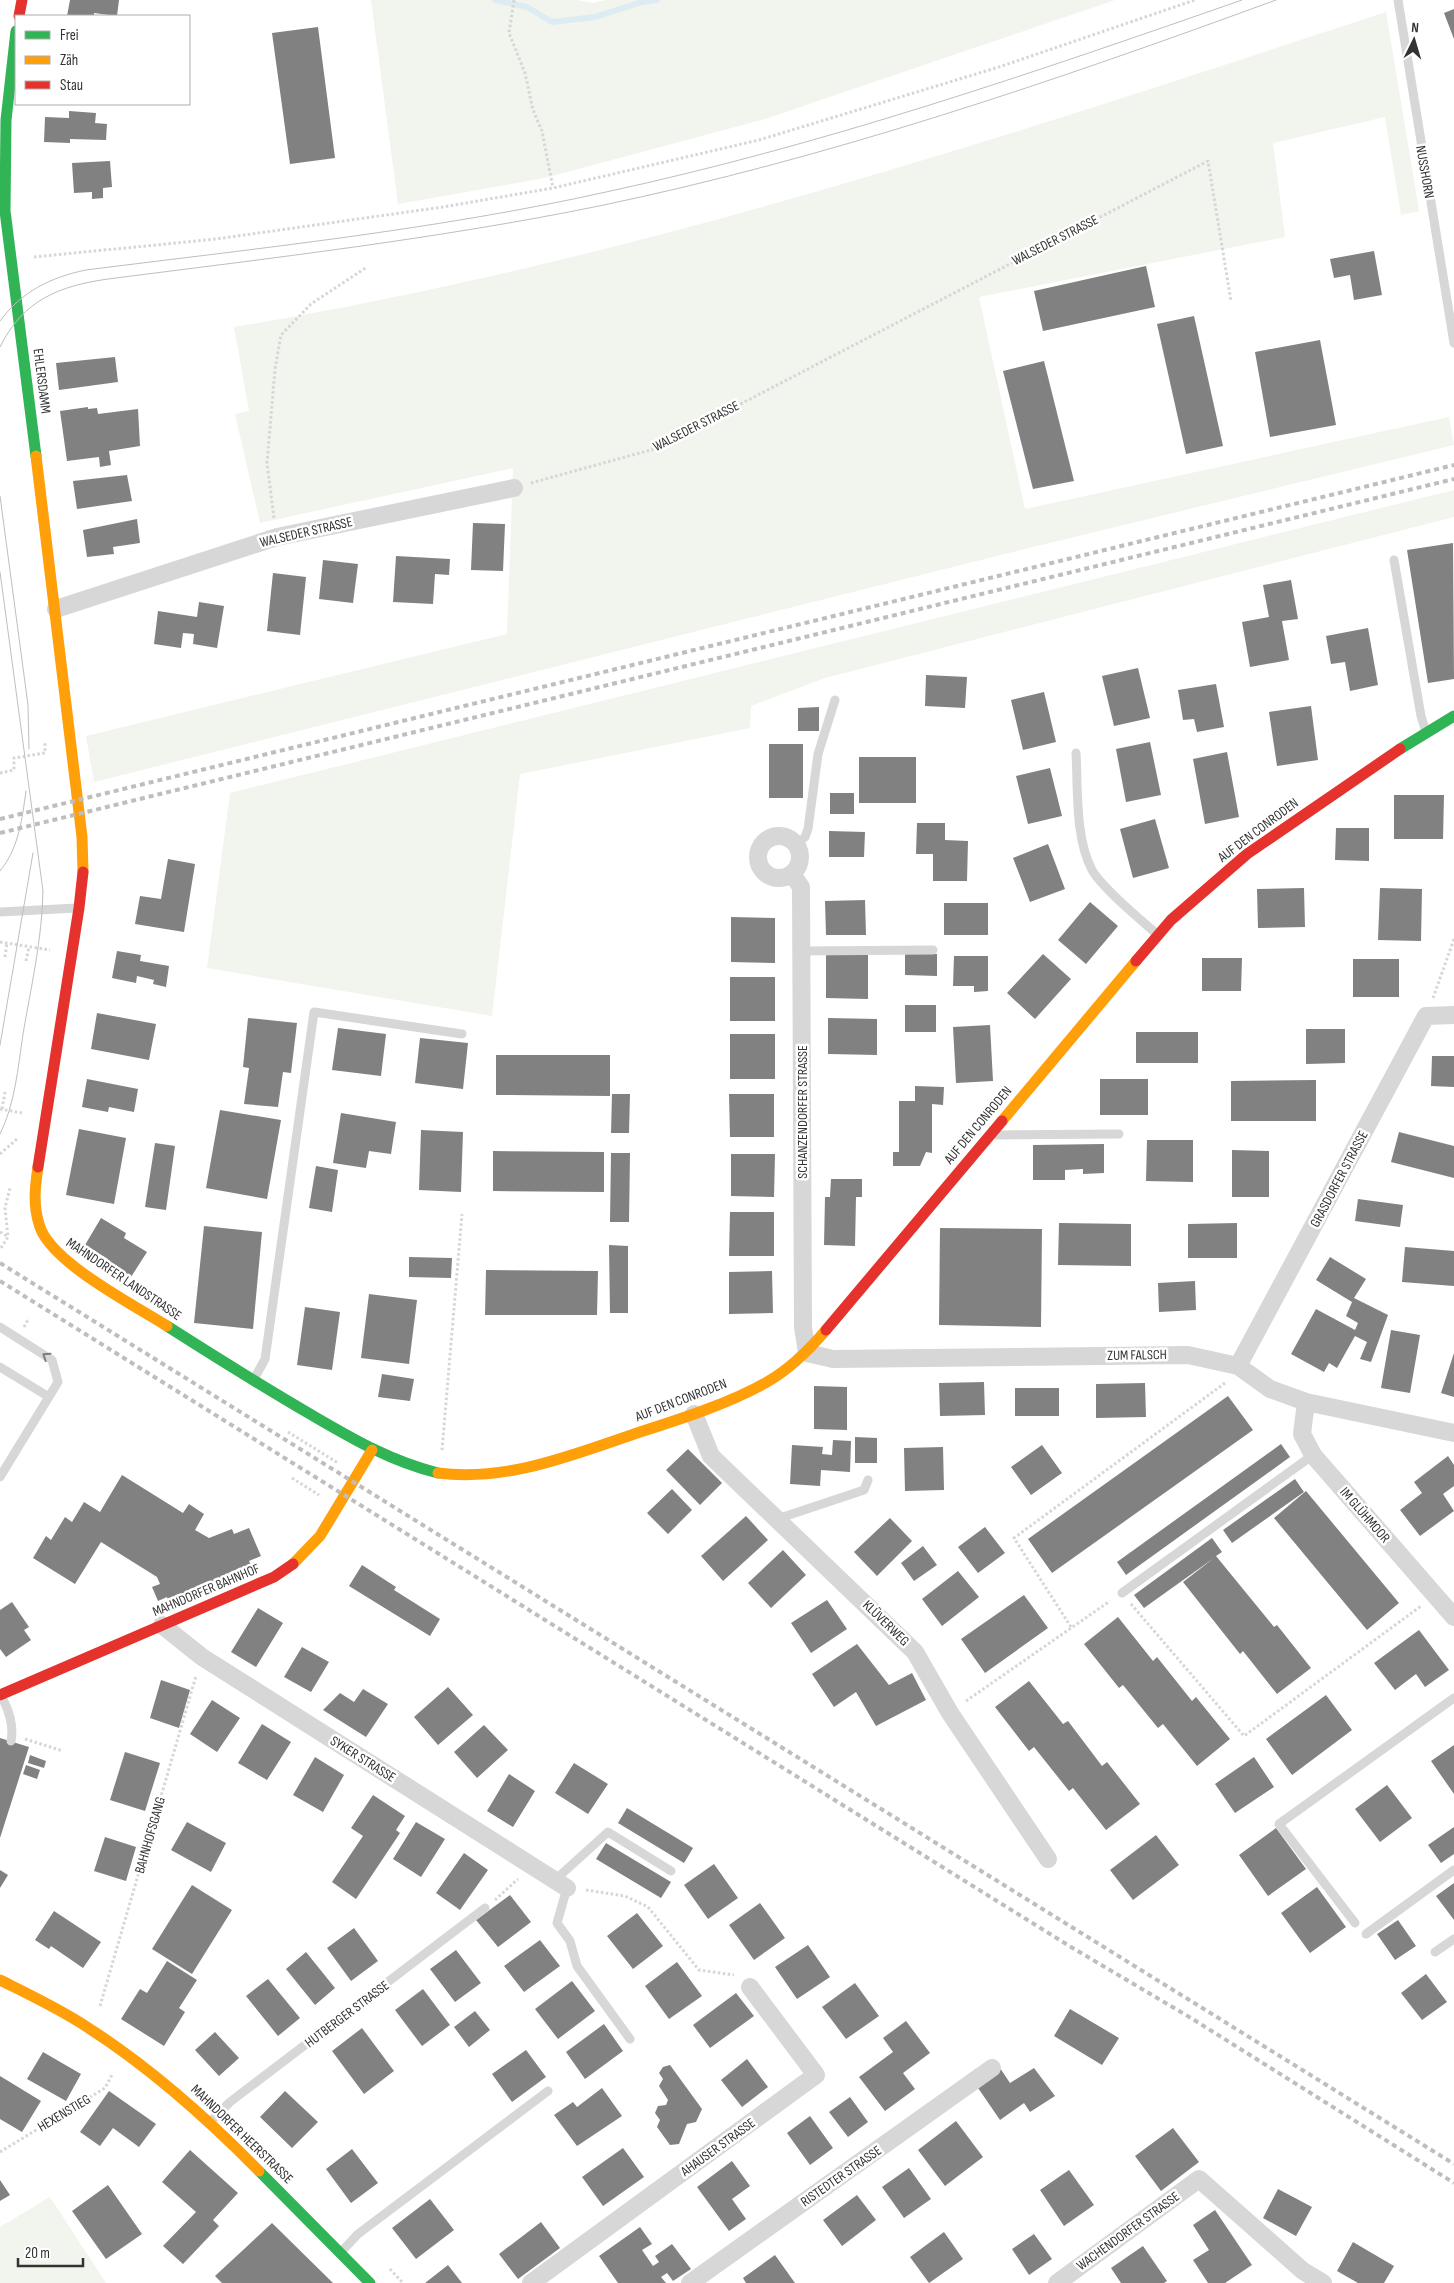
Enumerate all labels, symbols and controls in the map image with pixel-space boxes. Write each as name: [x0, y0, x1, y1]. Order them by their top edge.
legend: [15, 15, 190, 105]
north arrow: [1389, 15, 1439, 65]
text: N: [1411, 19, 1420, 36]
text: Frei: [60, 26, 79, 45]
text: Zäh: [60, 51, 78, 70]
text: Stau: [60, 76, 83, 95]
street label: NUSSHORN: [1412, 144, 1438, 200]
street label: WALSEDER STRASSE: [1009, 211, 1101, 269]
street label: EHLERSDAMM: [30, 347, 54, 415]
street label: WALSEDER STRASSE: [650, 397, 742, 455]
street label: WALSEDER STRASSE: [258, 513, 354, 551]
street label: AUF DEN CONRODEN: [1214, 794, 1302, 866]
street label: SCHANZENDORFER STRASSE: [794, 1045, 811, 1179]
street label: AUF DEN CONRODEN: [940, 1083, 1015, 1168]
street label: GRASDORFER STRASSE: [1306, 1128, 1372, 1230]
street label: MAHNDORFER LANDSTRASSE: [63, 1234, 185, 1324]
street label: ZUM FALSCH: [1107, 1346, 1167, 1364]
one-way arrow: [42, 1352, 51, 1362]
street label: AUF DEN CONRODEN: [632, 1375, 729, 1426]
street label: IM GLÜHMOOR: [1336, 1484, 1394, 1547]
street label: MAHNDORFER BAHNHOF: [150, 1560, 263, 1620]
street label: KLÜVERWEG: [859, 1597, 913, 1649]
street label: SYKER STRASSE: [327, 1732, 399, 1786]
street label: BAHNHOFSGANG: [131, 1795, 169, 1875]
street label: HUTBERGER STRASSE: [302, 1977, 393, 2051]
street label: MAHNDORFER HEERSTRASSE: [187, 2081, 297, 2187]
street label: HEXENSTIEG: [34, 2091, 94, 2135]
street label: AHAUSER STRASSE: [677, 2114, 759, 2180]
street label: RISTEDTER STRASSE: [797, 2142, 885, 2210]
street label: WACHENDORFER STRASSE: [1073, 2188, 1183, 2274]
scale bar: [18, 2236, 82, 2268]
text: 20 m: [25, 2244, 50, 2263]

